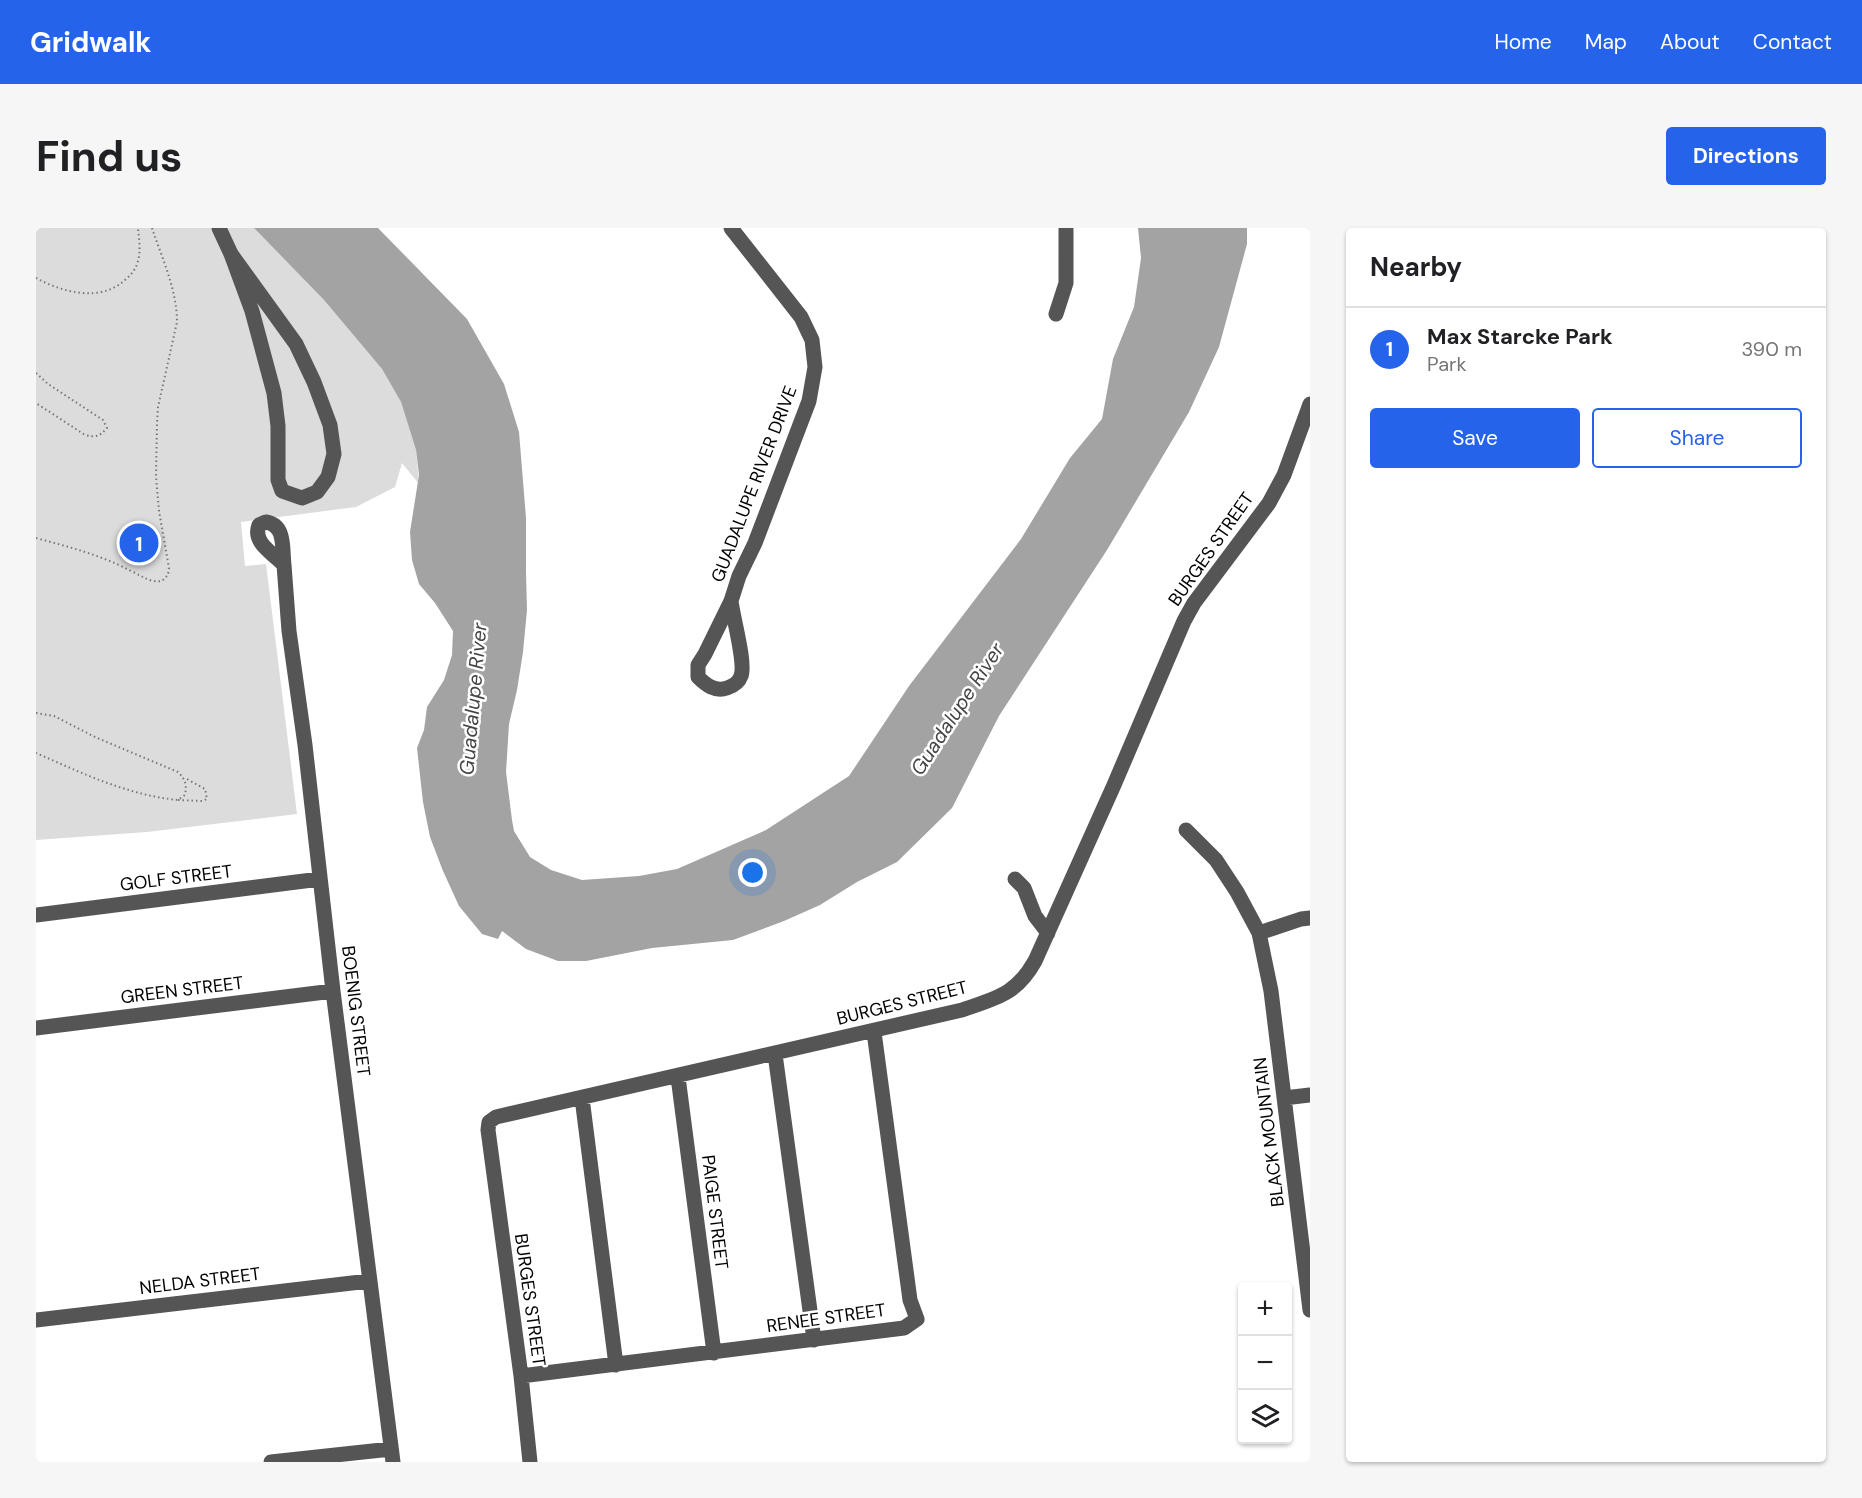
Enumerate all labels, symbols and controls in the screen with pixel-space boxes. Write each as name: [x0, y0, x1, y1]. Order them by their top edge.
text: Gridwalk: [30, 24, 152, 61]
text: Home: [1494, 28, 1552, 56]
text: Map: [1585, 28, 1627, 56]
text: About: [1660, 28, 1720, 56]
text: Contact: [1753, 28, 1832, 56]
button: Directions: [1666, 127, 1826, 185]
text: Find us: [36, 129, 182, 184]
text: Nearby: [1370, 250, 1462, 284]
text: Max Starcke Park: [1427, 322, 1613, 351]
text: 1: [1386, 336, 1393, 362]
text: 390 m: [1741, 336, 1802, 362]
text: Park: [1427, 351, 1467, 377]
street label: GUADALUPE RIVER DRIVE: [705, 382, 803, 586]
button: Save: [1370, 408, 1580, 468]
button: Share: [1592, 408, 1802, 468]
street label: BURGES STREET: [1163, 487, 1259, 611]
pin: 1: [120, 520, 158, 566]
water label: Guadalupe River: [453, 621, 493, 776]
water label: Guadalupe River: [905, 637, 1010, 780]
your location: [738, 858, 767, 887]
street label: GOLF STREET: [119, 859, 233, 897]
street label: BOENIG STREET: [336, 944, 376, 1078]
street label: GREEN STREET: [119, 971, 245, 1009]
street label: BURGES STREET: [834, 975, 970, 1031]
street label: BLACK MOUNTAIN: [1248, 1056, 1290, 1208]
street label: PAIGE STREET: [696, 1153, 734, 1271]
street label: BURGES STREET: [509, 1232, 551, 1368]
street label: NELDA STREET: [138, 1262, 262, 1300]
map controls: [1238, 1282, 1292, 1444]
button: +: [1238, 1282, 1292, 1336]
street label: RENEE STREET: [765, 1298, 887, 1338]
button: −: [1238, 1336, 1292, 1390]
button: layers: [1238, 1390, 1292, 1444]

